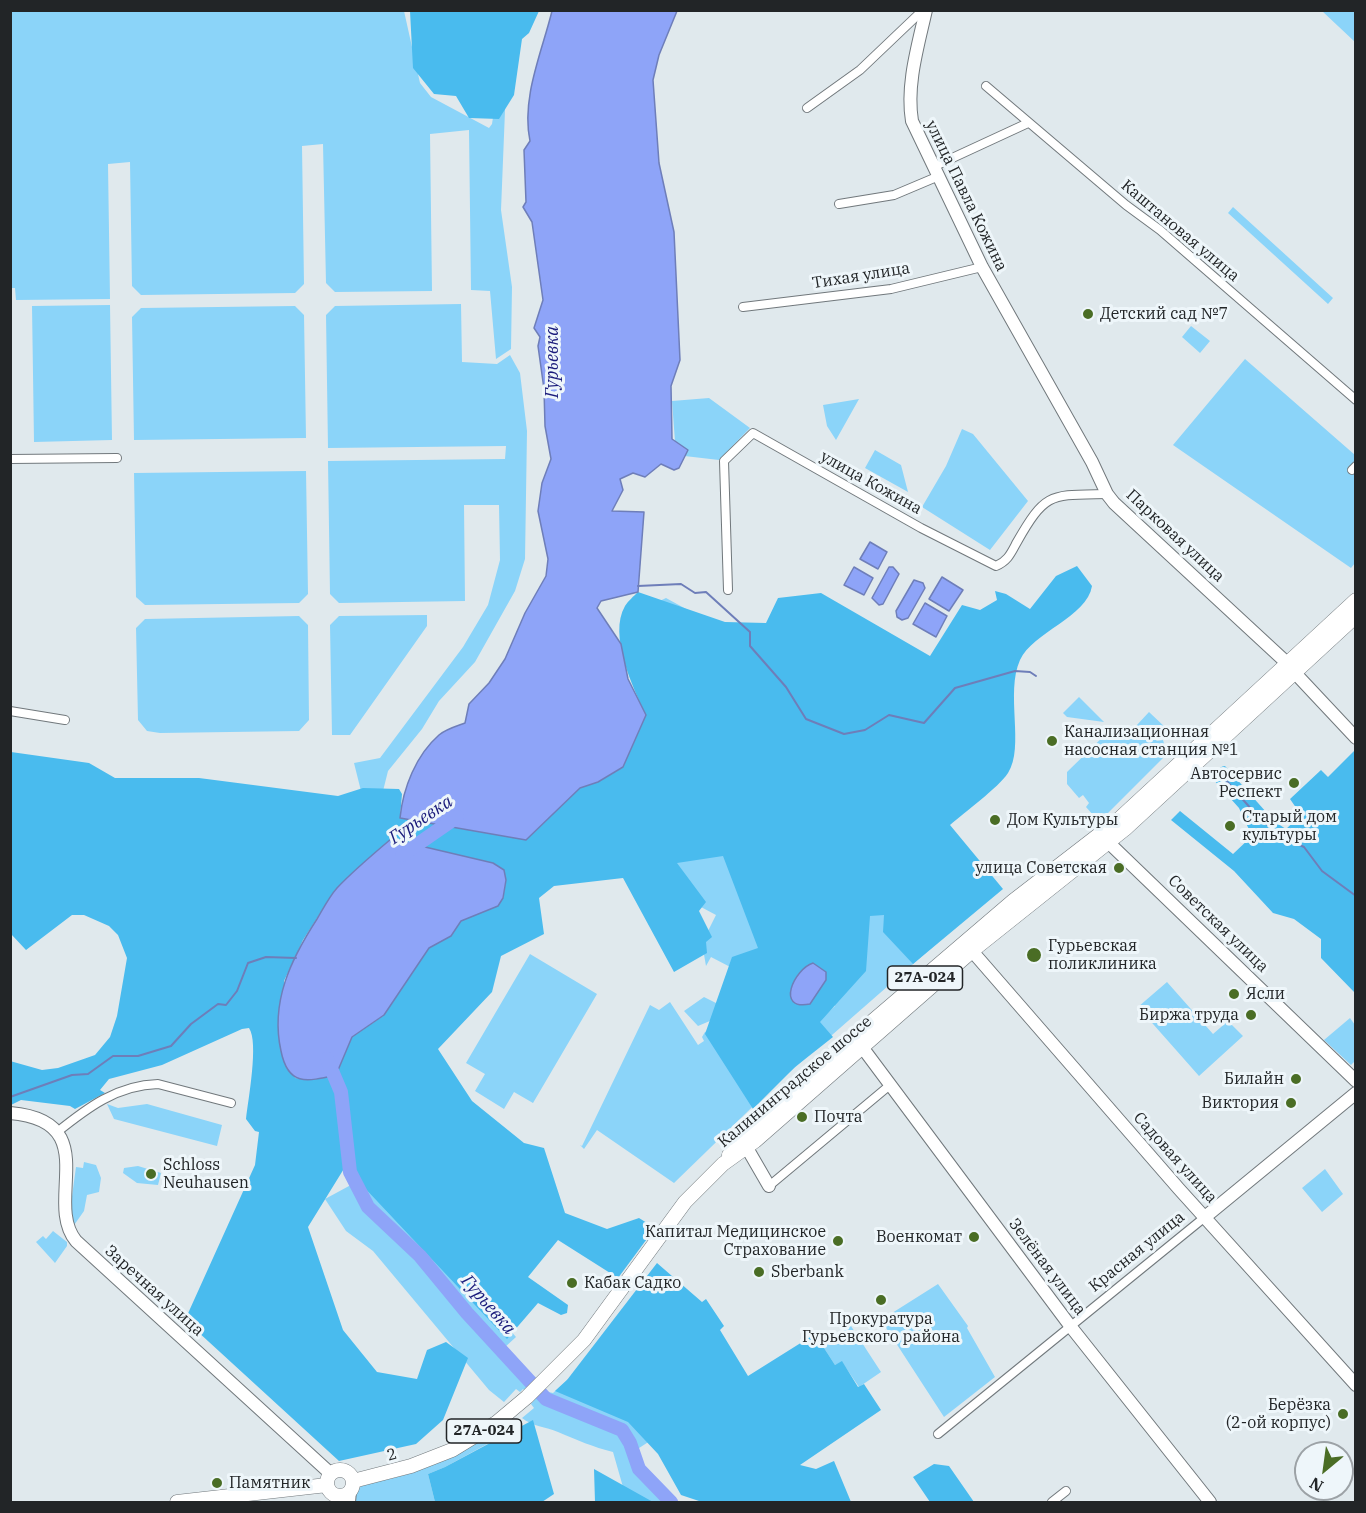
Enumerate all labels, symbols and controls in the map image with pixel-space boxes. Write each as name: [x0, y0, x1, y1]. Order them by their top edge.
street label: улица Павла Кожина: [921, 117, 1011, 275]
street label: Каштановая улица: [1117, 176, 1243, 286]
street label: Тихая улица: [811, 259, 911, 293]
place label: Детский сад №7: [1100, 304, 1228, 324]
marker: Детский сад №7: [1081, 307, 1095, 321]
water label: Гурьевка: [542, 326, 564, 398]
street label: улица Кожина: [817, 447, 925, 519]
street label: Парковая улица: [1122, 486, 1228, 586]
place label: Канализационная насосная станция №1: [1064, 722, 1239, 760]
marker: Канализационная насосная станция №1: [1045, 734, 1059, 748]
place label: Автосервис Респект: [1190, 764, 1282, 802]
marker: Автосервис Респект: [1287, 776, 1301, 790]
water label: Гурьевка: [385, 791, 457, 849]
place label: Старый дом культуры: [1242, 807, 1337, 845]
place label: Дом Культуры: [1007, 810, 1118, 830]
marker: Дом Культуры: [988, 813, 1002, 827]
marker: Старый дом культуры: [1223, 819, 1237, 833]
place label: улица Советская: [975, 858, 1107, 878]
marker: улица Советская: [1112, 861, 1126, 875]
street label: Советская улица: [1164, 871, 1272, 977]
place label: Гурьевская поликлиника: [1048, 936, 1157, 974]
marker: Гурьевская поликлиника: [1025, 946, 1043, 964]
road number: 27А-024: [888, 966, 962, 990]
place label: Ясли: [1246, 984, 1285, 1004]
marker: Ясли: [1227, 987, 1241, 1001]
place label: Биржа труда: [1139, 1005, 1239, 1025]
marker: Биржа труда: [1244, 1008, 1258, 1022]
street label: Калининградское шоссе: [714, 1012, 876, 1152]
place label: Билайн: [1224, 1069, 1284, 1089]
marker: Билайн: [1289, 1072, 1303, 1086]
place label: Виктория: [1201, 1093, 1279, 1113]
marker: Виктория: [1284, 1096, 1298, 1110]
place label: Почта: [814, 1107, 863, 1127]
street label: Садовая улица: [1129, 1109, 1221, 1207]
marker: Почта: [795, 1110, 809, 1124]
place label: Schloss Neuhausen: [163, 1155, 249, 1193]
marker: Schloss Neuhausen: [144, 1167, 158, 1181]
street label: Красная улица: [1085, 1208, 1189, 1296]
street label: Зелёная улица: [1004, 1215, 1090, 1319]
place label: Капитал Медицинское Страхование: [645, 1222, 826, 1260]
place label: Военкомат: [876, 1227, 962, 1247]
marker: Военкомат: [967, 1230, 981, 1244]
marker: Капитал Медицинское Страхование: [831, 1234, 845, 1248]
street label: Заречная улица: [101, 1242, 207, 1340]
place label: Sberbank: [771, 1262, 844, 1282]
marker: Sberbank: [752, 1265, 766, 1279]
water label: Гурьевка: [456, 1271, 520, 1339]
place label: Кабак Садко: [584, 1273, 681, 1293]
marker: Кабак Садко: [565, 1276, 579, 1290]
marker: Прокуратура Гурьевского района: [874, 1293, 888, 1307]
place label: Прокуратура Гурьевского района: [802, 1309, 960, 1347]
place label: Берёзка (2-ой корпус): [1226, 1395, 1331, 1433]
marker: Берёзка (2-ой корпус): [1336, 1407, 1350, 1421]
road number: 27А-024: [446, 1419, 522, 1443]
north arrow: [1294, 1441, 1354, 1501]
street label: 2: [385, 1444, 399, 1466]
place label: Памятник: [229, 1473, 310, 1493]
text: N: [1306, 1473, 1327, 1497]
marker: Памятник: [210, 1476, 224, 1490]

